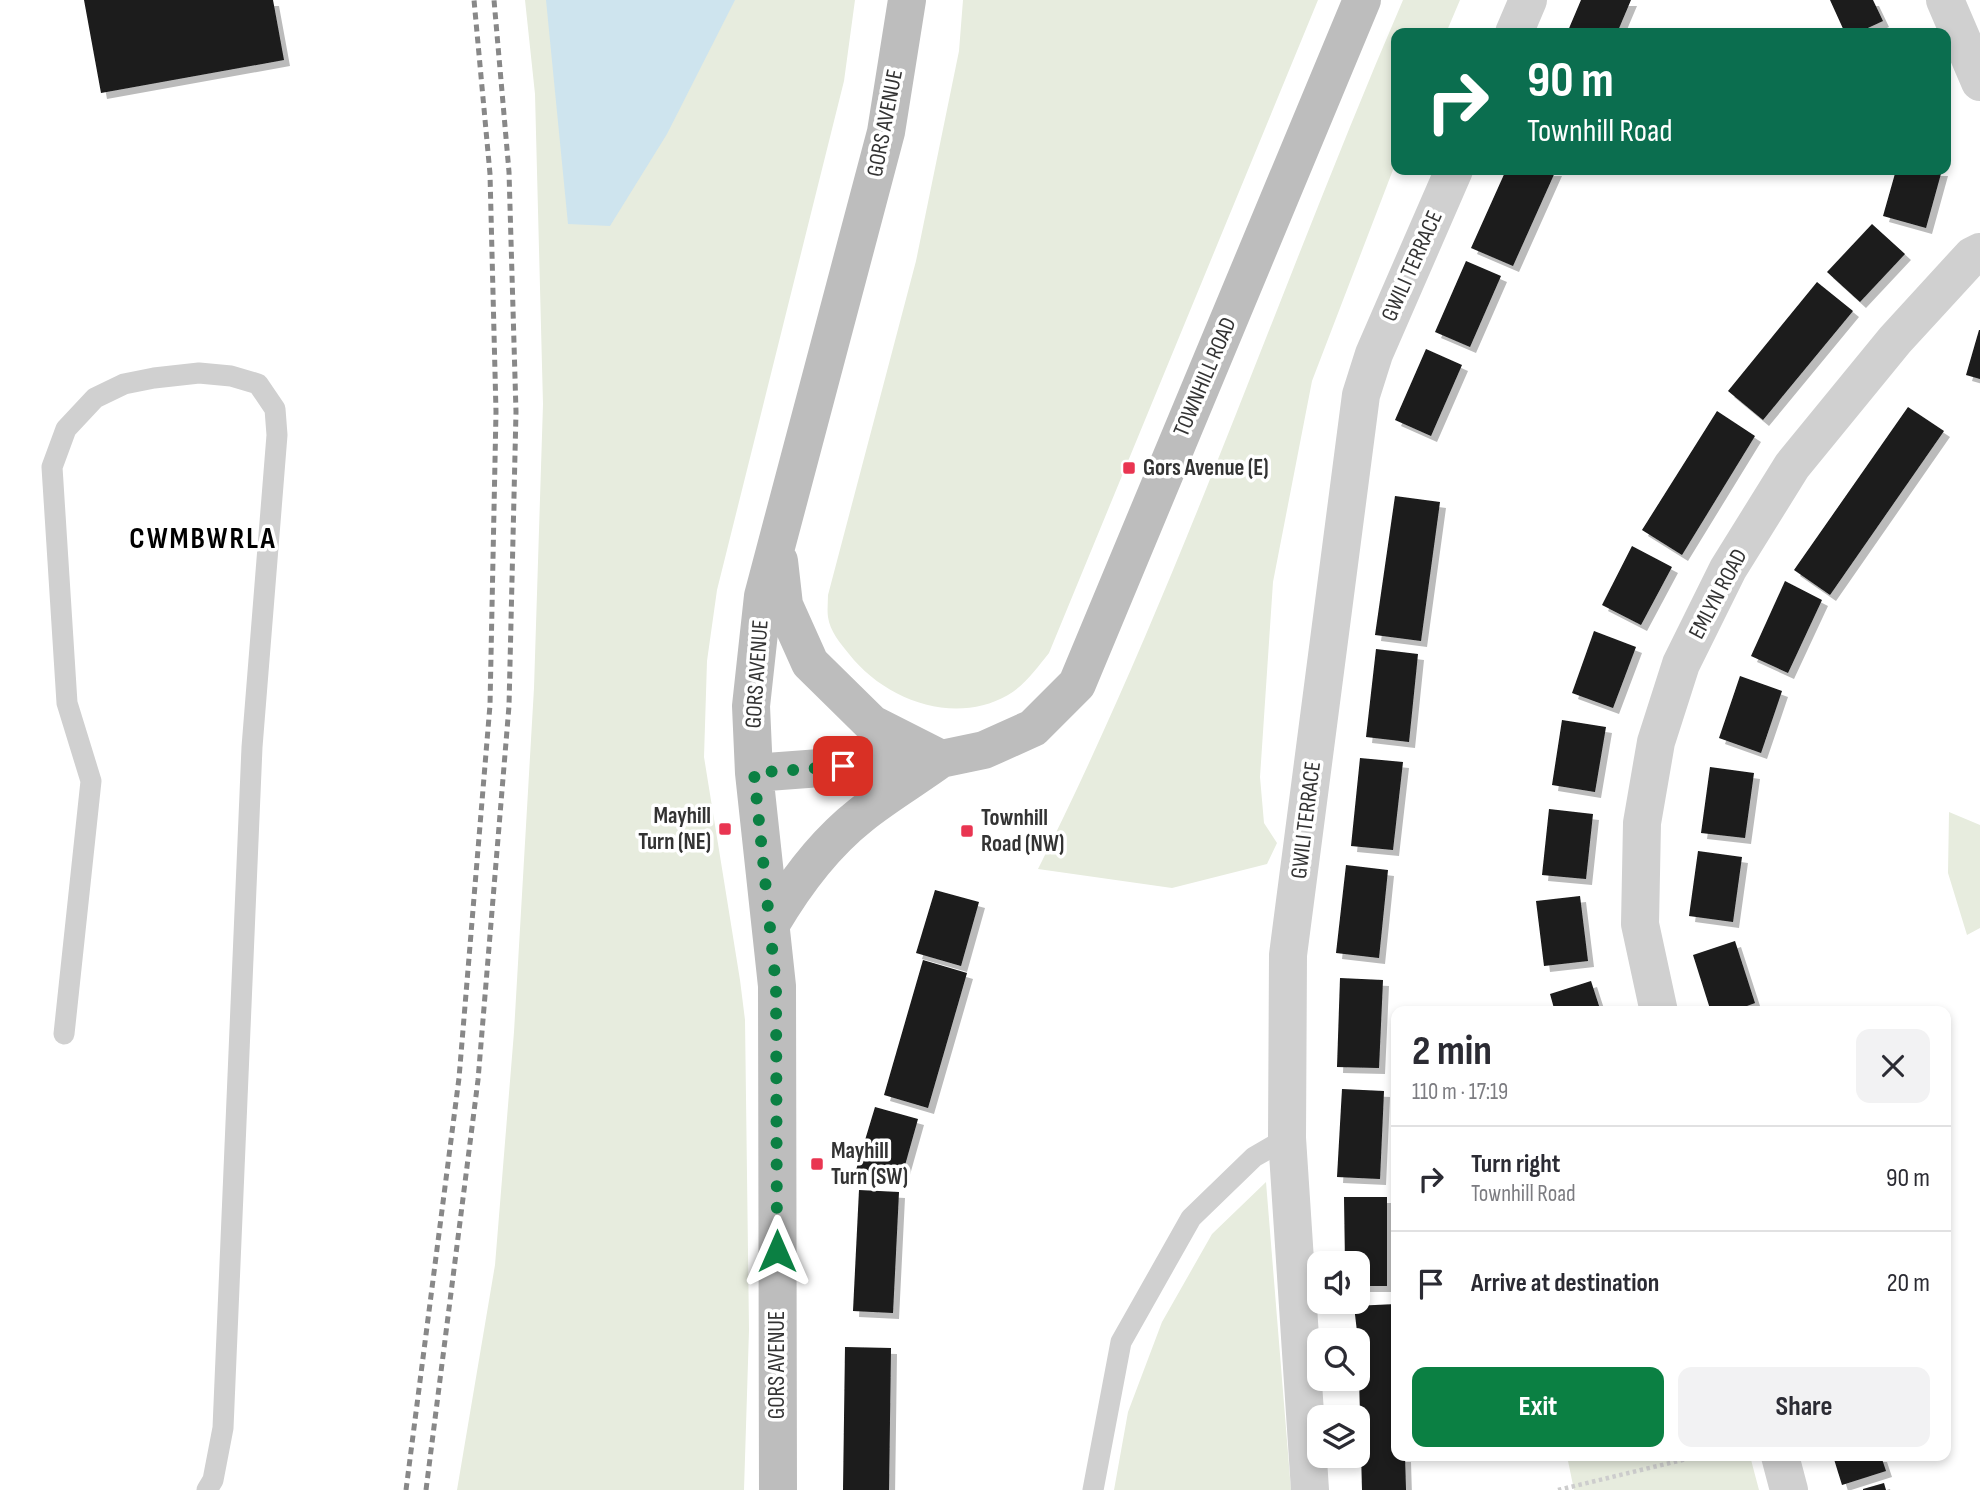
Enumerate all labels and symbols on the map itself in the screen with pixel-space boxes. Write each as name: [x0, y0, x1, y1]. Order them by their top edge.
street label: GORS AVENUE: [861, 67, 909, 179]
street label: GWILI TERRACE: [1375, 206, 1449, 326]
street label: TOWNHILL ROAD: [1167, 313, 1243, 441]
place label: Gors Avenue (E): [1143, 454, 1269, 482]
marker: Gors Avenue (E): [1121, 460, 1137, 476]
district label: CWMBWRLA: [129, 521, 277, 557]
street label: EMLYN ROAD: [1683, 544, 1753, 644]
street label: GORS AVENUE: [739, 619, 775, 729]
pin: [813, 736, 873, 796]
street label: GWILI TERRACE: [1285, 760, 1327, 880]
place label: Mayhill Turn (NE): [638, 802, 711, 856]
place label: Townhill Road (NW): [981, 804, 1064, 858]
marker: Mayhill Turn (NE): [717, 821, 733, 837]
marker: Townhill Road (NW): [959, 823, 975, 839]
place label: Mayhill Turn (SW): [831, 1137, 908, 1191]
marker: Mayhill Turn (SW): [809, 1156, 825, 1172]
position arrow: [740, 1214, 814, 1288]
street label: GORS AVENUE: [763, 1311, 791, 1419]

